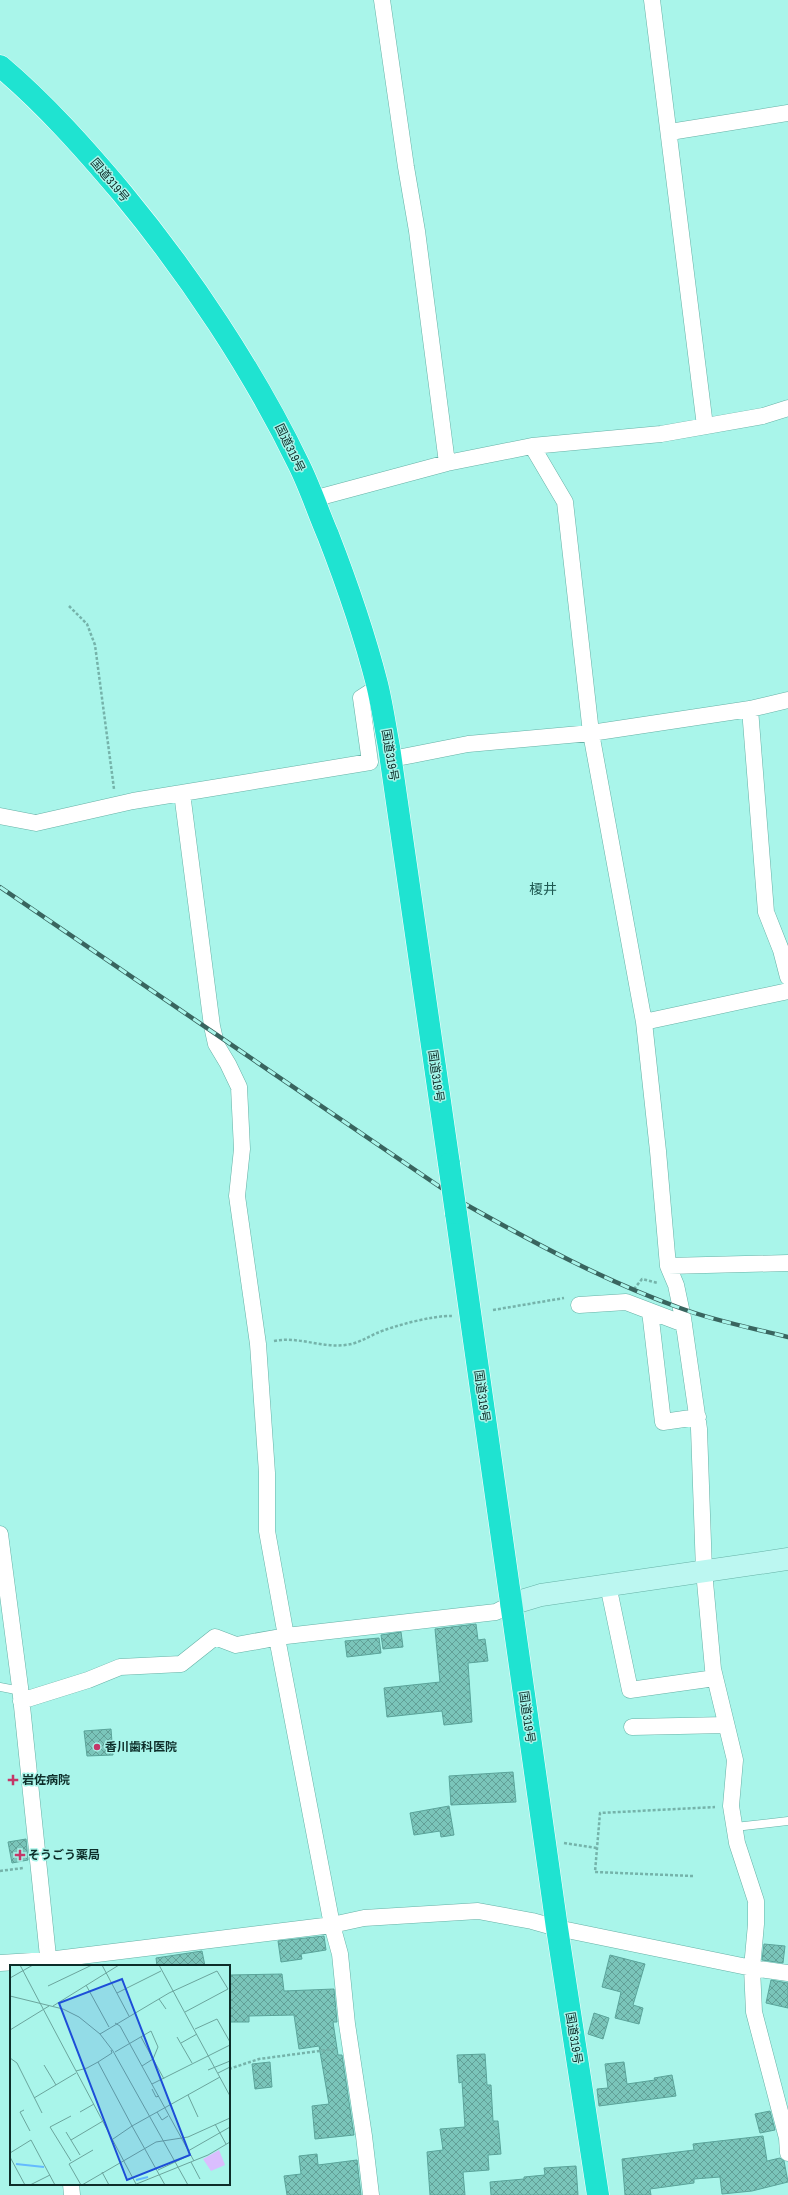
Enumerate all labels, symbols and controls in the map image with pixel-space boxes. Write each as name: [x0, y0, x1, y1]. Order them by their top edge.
street label: 国道319号: [87, 155, 133, 205]
street label: 国道319号: [271, 421, 309, 475]
street label: 国道319号: [378, 728, 402, 782]
district label: 榎井: [529, 880, 557, 898]
street label: 国道319号: [424, 1049, 448, 1103]
street label: 国道319号: [470, 1369, 494, 1423]
street label: 国道319号: [515, 1690, 539, 1744]
place label: 香川歯科医院: [105, 1739, 177, 1755]
marker: 香川歯科医院: [92, 1742, 102, 1752]
place label: 岩佐病院: [22, 1772, 70, 1788]
marker: 岩佐病院: [7, 1774, 19, 1786]
place label: そうごう薬局: [28, 1847, 100, 1863]
marker: そうごう薬局: [15, 1850, 25, 1860]
inset map: [10, 1965, 230, 2185]
street label: 国道319号: [562, 2011, 586, 2065]

